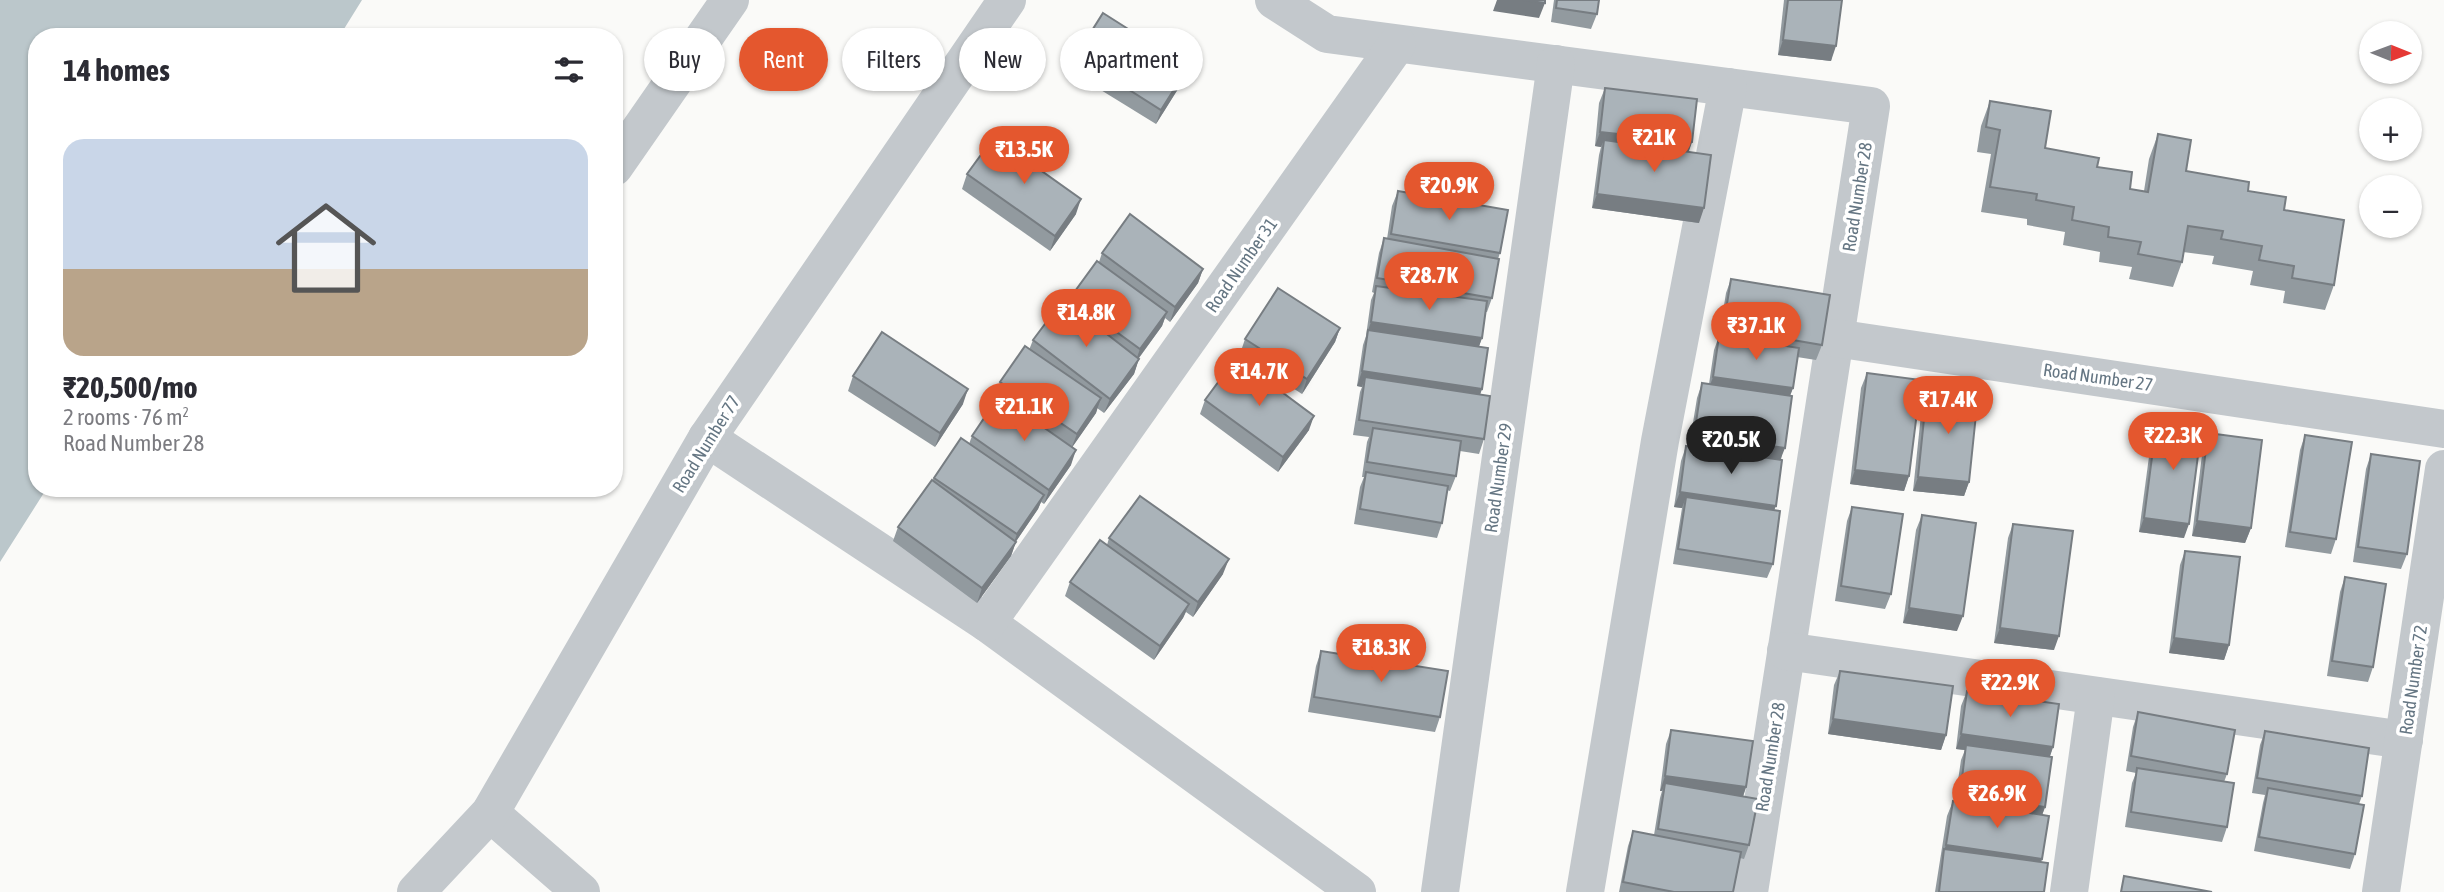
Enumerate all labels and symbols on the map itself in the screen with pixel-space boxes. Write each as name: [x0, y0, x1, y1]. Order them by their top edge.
north arrow: [2359, 21, 2422, 84]
pin: ₹21K: [1613, 114, 1695, 174]
pin: ₹13.5K: [967, 127, 1081, 186]
street label: Road Number 28: [1838, 141, 1876, 253]
pin: ₹20.9K: [1392, 162, 1506, 222]
street label: Road Number 31: [1201, 214, 1281, 316]
pin: ₹28.7K: [1372, 252, 1486, 312]
pin: ₹14.8K: [1029, 290, 1143, 349]
pin: ₹37.1K: [1699, 302, 1813, 362]
pin: ₹14.7K: [1202, 348, 1316, 408]
street label: Road Number 27: [2042, 359, 2154, 395]
pin: ₹17.4K: [1891, 376, 2005, 436]
pin: ₹21.1K: [967, 384, 1081, 443]
street label: Road Number 77: [668, 392, 744, 496]
pin: ₹22.3K: [2116, 412, 2230, 472]
pin: ₹20.5K: [1674, 416, 1788, 476]
street label: Road Number 29: [1480, 422, 1516, 534]
pin: ₹18.3K: [1324, 624, 1438, 684]
street label: Road Number 72: [2395, 624, 2431, 736]
pin: ₹22.9K: [1953, 660, 2067, 719]
street label: Road Number 28: [1751, 701, 1789, 813]
pin: ₹26.9K: [1940, 770, 2054, 830]

